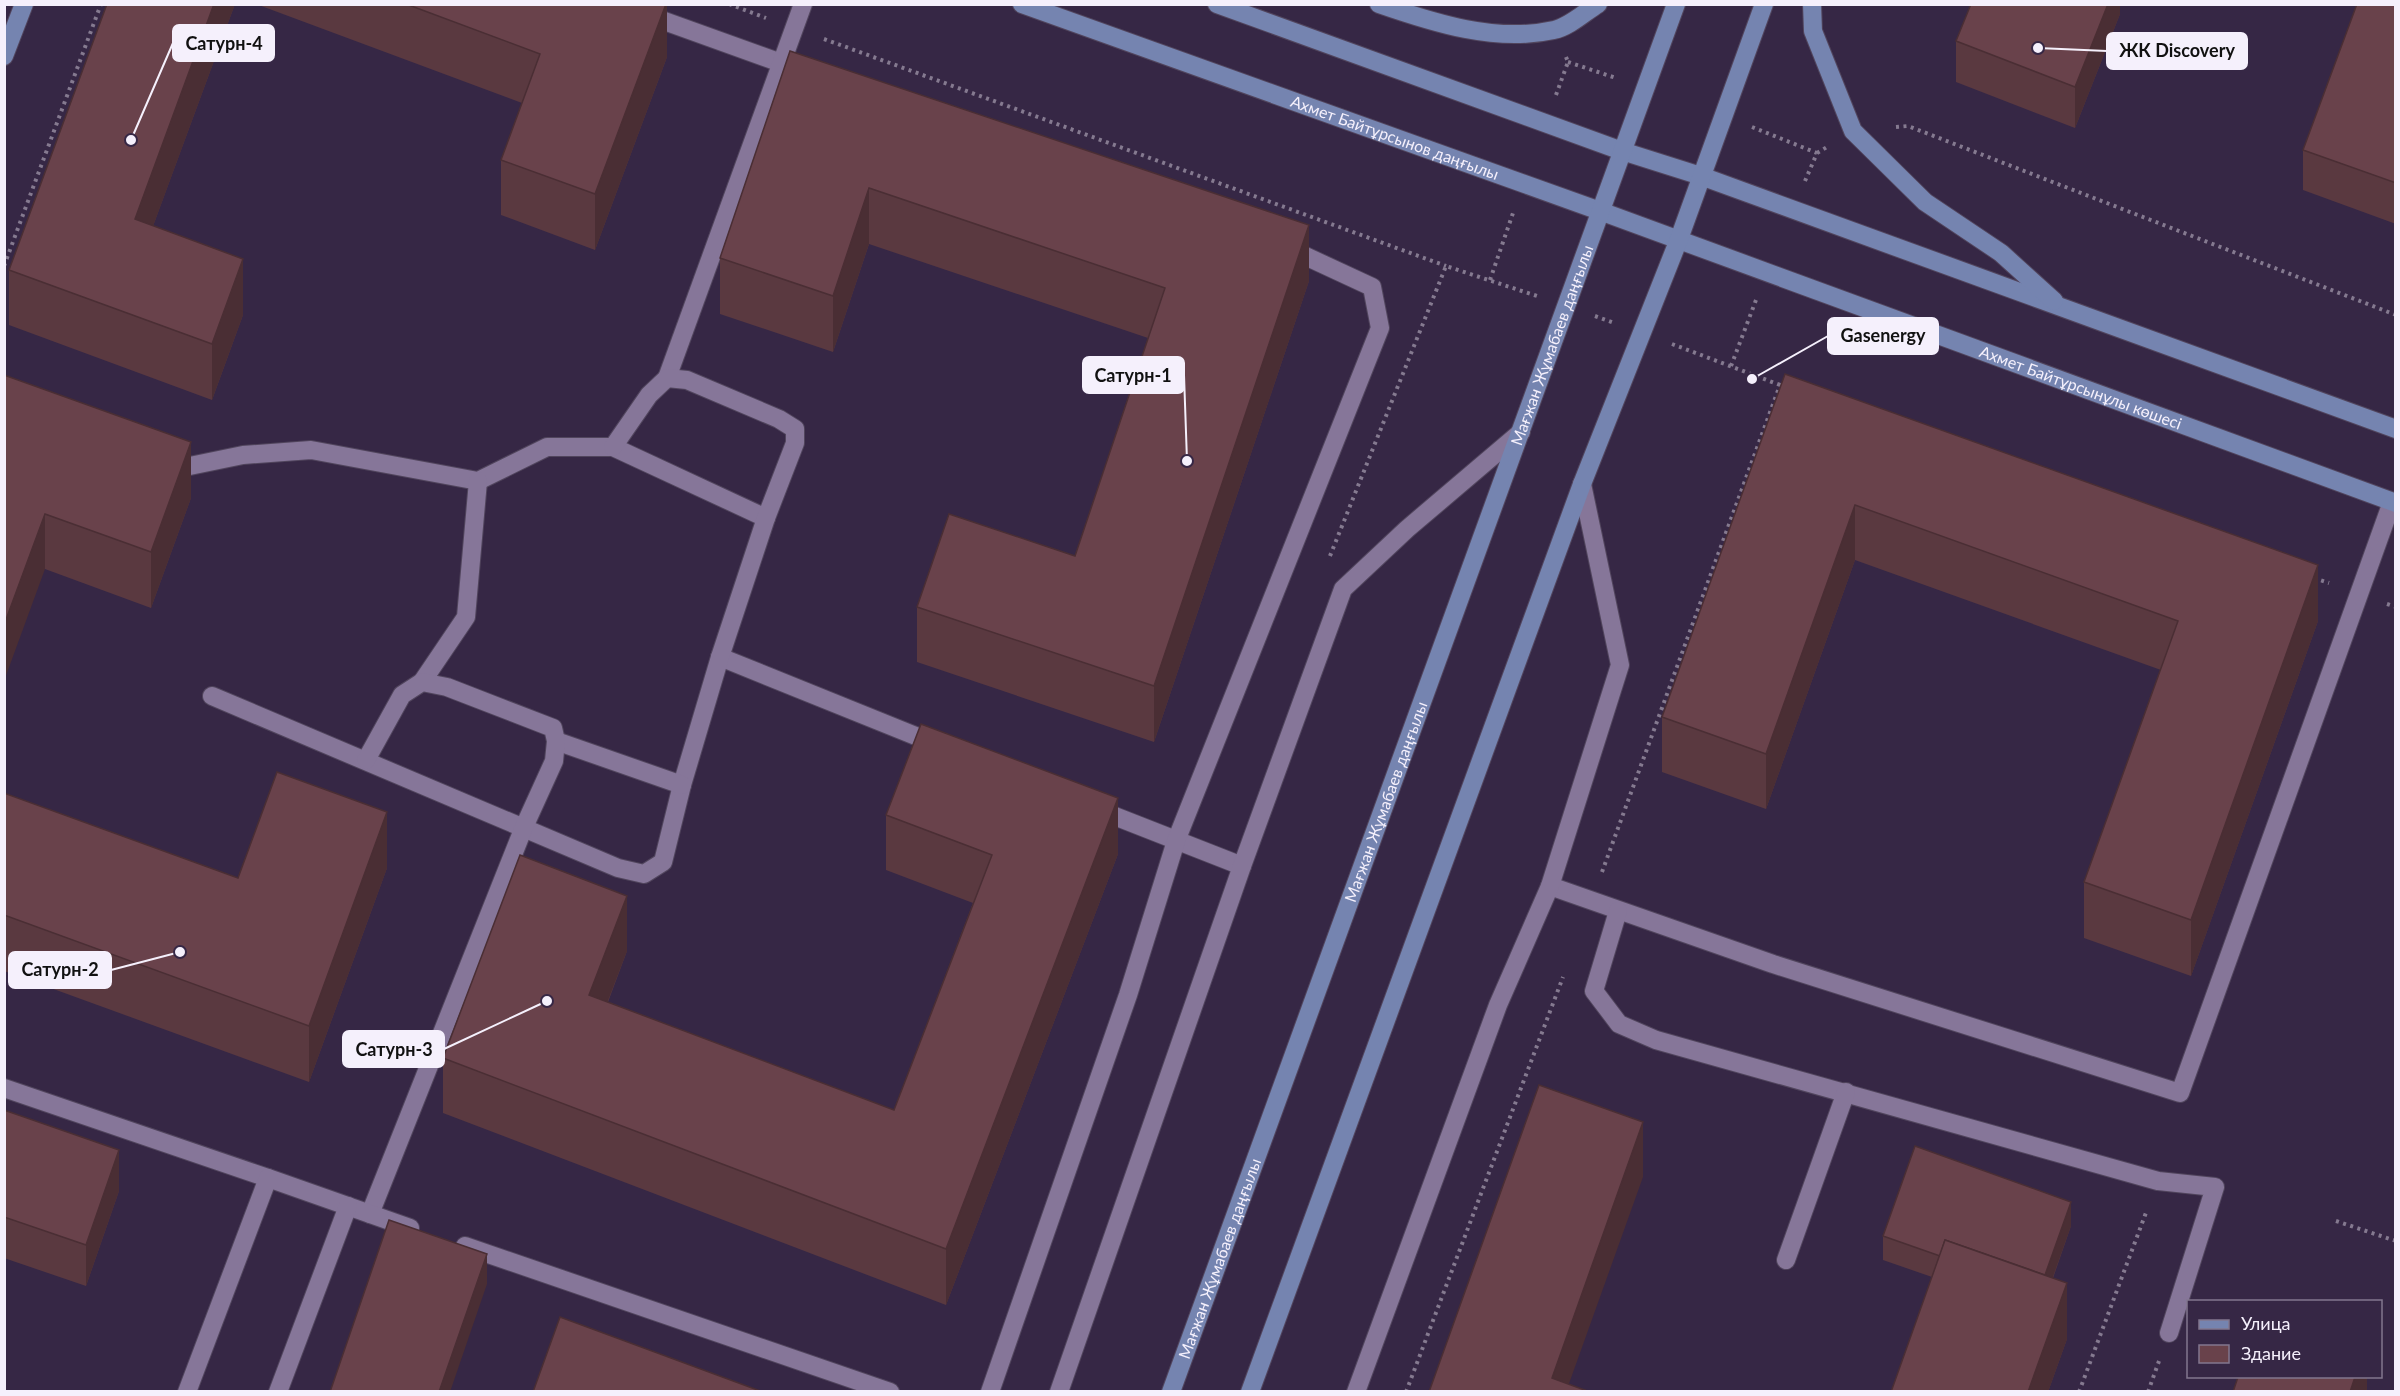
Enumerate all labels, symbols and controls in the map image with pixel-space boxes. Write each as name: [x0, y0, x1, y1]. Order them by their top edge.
callout: Сатурн-4: [173, 25, 274, 61]
text: Сатурн-4: [185, 32, 263, 54]
callout: ЖК Discovery: [2107, 33, 2247, 69]
text: ЖК Discovery: [2119, 39, 2235, 61]
street label: Ахмет Байтұрсынов даңғылы: [1288, 91, 1502, 183]
street label: Мағжан Жұмабаев даңғылы: [1506, 242, 1597, 448]
callout: Gasenergy: [1828, 318, 1938, 354]
text: Gasenergy: [1840, 324, 1926, 346]
street label: Ахмет Байтұрсынұлы көшесі: [1977, 341, 2185, 433]
callout: Сатурн-1: [1083, 357, 1184, 393]
text: Сатурн-1: [1094, 364, 1172, 386]
street label: Мағжан Жұмабаев даңғылы: [1340, 699, 1430, 905]
callout: Сатурн-2: [9, 952, 111, 988]
text: Сатурн-2: [21, 958, 99, 980]
callout: Сатурн-3: [343, 1031, 444, 1067]
text: Сатурн-3: [355, 1038, 433, 1060]
street label: Мағжан Жұмабаев даңғылы: [1174, 1155, 1264, 1361]
legend: [2187, 1300, 2382, 1378]
text: Улица: [2241, 1312, 2291, 1334]
text: Здание: [2241, 1342, 2301, 1364]

